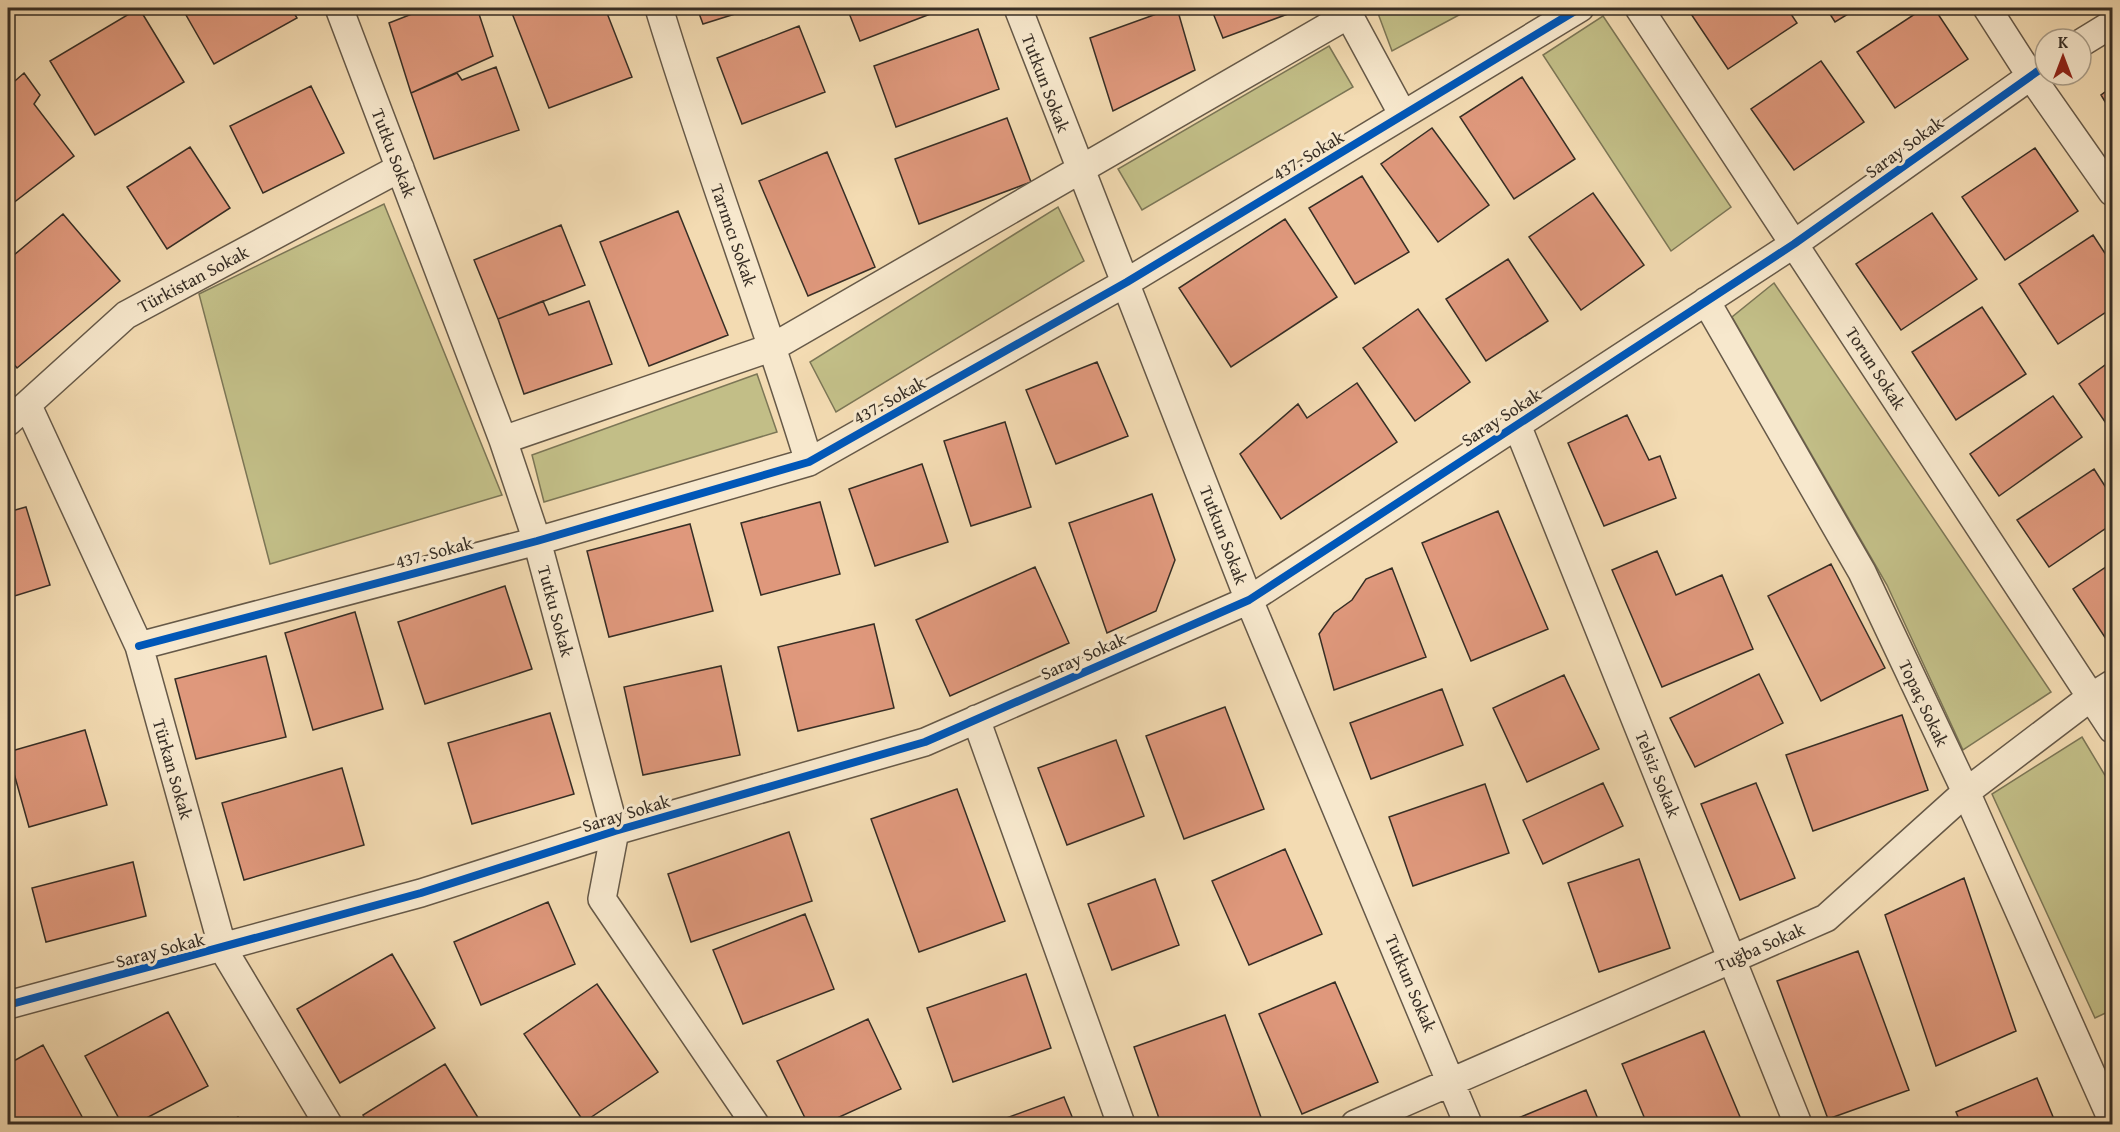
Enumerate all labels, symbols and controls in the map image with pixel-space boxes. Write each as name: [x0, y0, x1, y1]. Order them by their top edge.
north arrow: [2033, 27, 2093, 87]
street label: Tutkun Sokak: [1015, 30, 1078, 137]
text: K: [2058, 30, 2069, 54]
street label: Tutku Sokak: [365, 104, 424, 202]
street label: Saray Sokak: [1859, 109, 1949, 185]
street label: 437. Sokak: [1267, 123, 1350, 187]
street label: Tarımcı Sokak: [704, 180, 764, 291]
street label: Türkistan Sokak: [133, 238, 254, 320]
street label: Torun Sokak: [1839, 321, 1914, 416]
street label: 437. Sokak: [848, 369, 931, 431]
street label: Saray Sokak: [1456, 381, 1547, 453]
street label: Tutkun Sokak: [1193, 482, 1256, 589]
street label: 437. Sokak: [392, 529, 477, 575]
street label: Tutku Sokak: [531, 562, 581, 661]
street label: Saray Sokak: [1036, 625, 1131, 687]
street label: Topaç Sokak: [1892, 655, 1956, 752]
street label: Türkan Sokak: [146, 715, 201, 823]
street label: Telsiz Sokak: [1628, 726, 1688, 822]
street label: Saray Sokak: [579, 787, 674, 839]
street label: Tuğba Sokak: [1711, 915, 1810, 979]
street label: Saray Sokak: [113, 925, 208, 975]
street label: Tutkun Sokak: [1378, 930, 1444, 1037]

